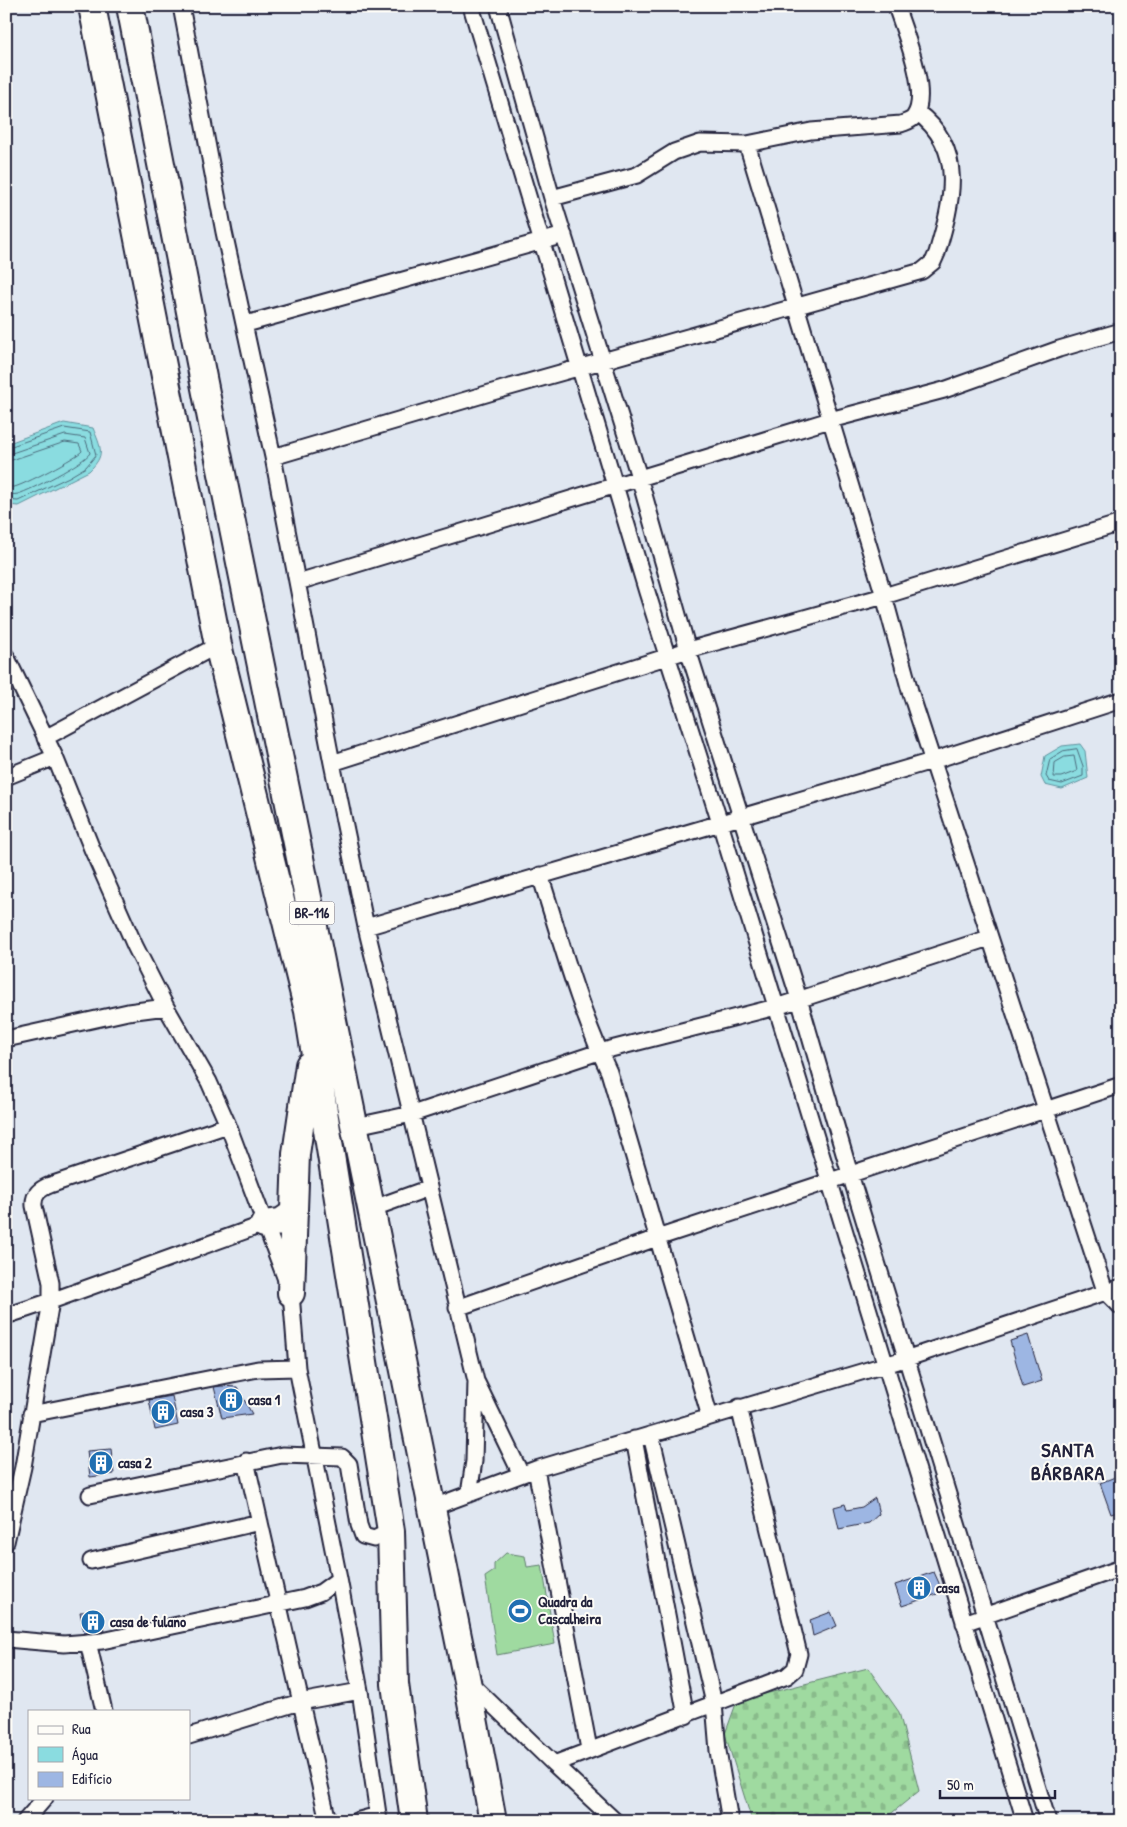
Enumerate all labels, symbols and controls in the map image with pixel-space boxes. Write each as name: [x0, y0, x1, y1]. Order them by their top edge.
road number: BR-116: [290, 901, 334, 924]
building icon: casa 1: [218, 1387, 244, 1413]
place label: casa 1: [248, 1389, 281, 1410]
building icon: casa 3: [150, 1399, 176, 1425]
place label: casa 3: [180, 1401, 214, 1422]
district label: SANTA BÁRBARA: [1031, 1436, 1105, 1486]
building icon: casa 2: [88, 1450, 114, 1476]
place label: casa 2: [118, 1452, 153, 1473]
building icon: casa: [906, 1575, 932, 1601]
place label: casa: [936, 1577, 959, 1598]
place label: Quadra da Cascalheira: [538, 1591, 601, 1629]
sports icon: Quadra da Cascalheira: [507, 1598, 533, 1624]
building icon: casa de fulano: [80, 1609, 106, 1635]
place label: casa de fulano: [110, 1611, 186, 1632]
legend: [28, 1710, 190, 1800]
text: Rua: [72, 1718, 91, 1739]
text: Água: [72, 1744, 98, 1765]
scale bar: [940, 1767, 1054, 1799]
text: Edifício: [72, 1768, 112, 1789]
text: 50 m: [947, 1774, 974, 1795]

